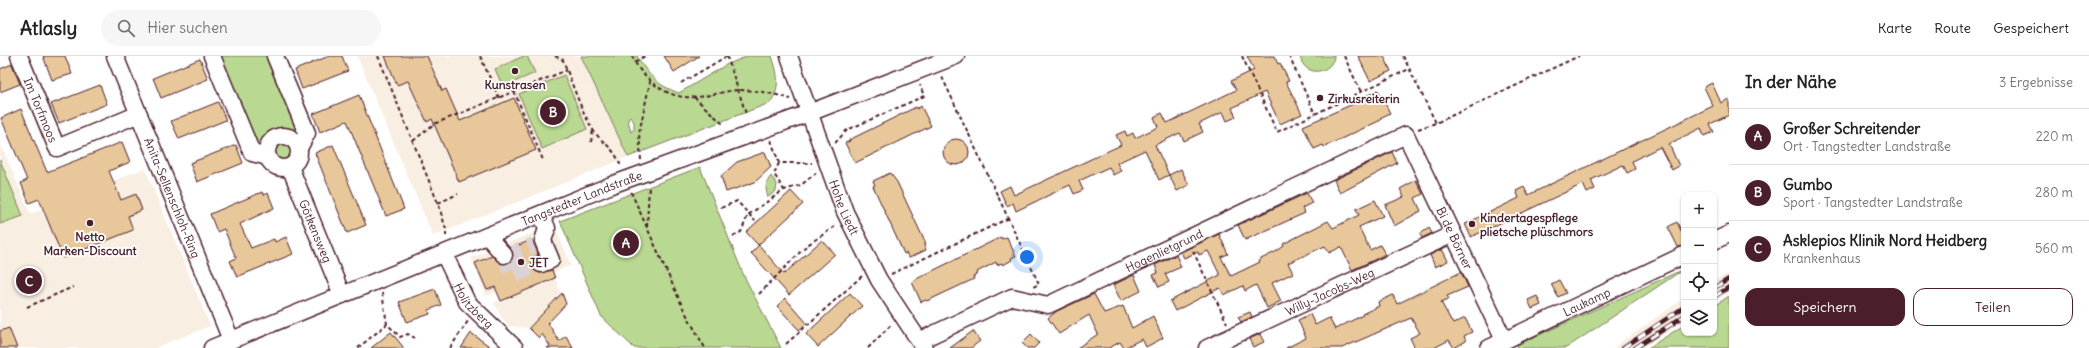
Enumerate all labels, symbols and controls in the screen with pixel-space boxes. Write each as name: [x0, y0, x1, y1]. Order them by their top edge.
search box: [101, 10, 381, 46]
text: Atlasly: [20, 16, 77, 40]
icon: search: [115, 17, 137, 39]
text: Hier suchen: [147, 18, 228, 37]
text: Karte: [1878, 19, 1912, 37]
text: Route: [1934, 19, 1971, 37]
text: Gespeichert: [1993, 19, 2069, 37]
marker: Kunstrasen: [510, 66, 520, 76]
text: In der Nähe: [1745, 71, 1837, 93]
text: 3 Ergebnisse: [1999, 74, 2073, 91]
street label: Im Torfmoos: [21, 75, 61, 144]
place label: Kunstrasen: [484, 77, 546, 92]
place label: Zirkusreiterin: [1328, 91, 1400, 106]
marker: Zirkusreiterin: [1315, 93, 1325, 103]
pin: B: [540, 97, 566, 127]
text: Großer Schreitender: [1783, 119, 1920, 138]
text: A: [1754, 128, 1762, 145]
text: 220 m: [2036, 128, 2073, 145]
street label: Anita-Sellenschloh-Ring: [142, 135, 204, 260]
text: Ort · Tangstedter Landstraße: [1783, 138, 1951, 155]
street label: Tangstedter Landstraße: [519, 167, 644, 229]
text: Gumbo: [1783, 175, 1832, 194]
street label: Hohe Liedt: [826, 177, 863, 237]
text: B: [1754, 184, 1762, 201]
text: 280 m: [2035, 184, 2073, 201]
map controls: [1681, 192, 1717, 336]
button: +: [1681, 192, 1717, 228]
text: Sport · Tangstedter Landstraße: [1783, 194, 1963, 211]
street label: Götkensweg: [296, 197, 336, 265]
street label: Bi de Börner: [1434, 204, 1477, 272]
place label: Kindertagespflege plietsche plüschmors: [1480, 210, 1594, 240]
marker: Netto Marken-Discount: [85, 218, 95, 228]
marker: Kindertagespflege plietsche plüschmors: [1467, 219, 1477, 229]
street label: Hogenlietgrund: [1123, 225, 1205, 275]
pin: A: [613, 228, 639, 258]
button: −: [1681, 228, 1717, 264]
place label: Netto Marken-Discount: [43, 229, 138, 258]
text: Asklepios Klinik Nord Heidberg: [1783, 231, 1987, 250]
text: C: [1754, 240, 1762, 257]
text: 560 m: [2035, 240, 2073, 257]
your location: [1017, 247, 1037, 267]
text: Krankenhaus: [1783, 250, 1861, 267]
place label: JET: [529, 255, 549, 270]
marker: JET: [516, 257, 526, 267]
street label: Willy-Jacobs-Weg: [1283, 264, 1376, 318]
button: locate: [1681, 264, 1717, 300]
pin: C: [16, 266, 42, 296]
street label: Holitzberg: [451, 280, 497, 331]
street label: Laukamp: [1560, 284, 1613, 319]
button: Speichern: [1745, 288, 1905, 326]
button: Teilen: [1913, 288, 2073, 326]
button: layers: [1681, 300, 1717, 336]

